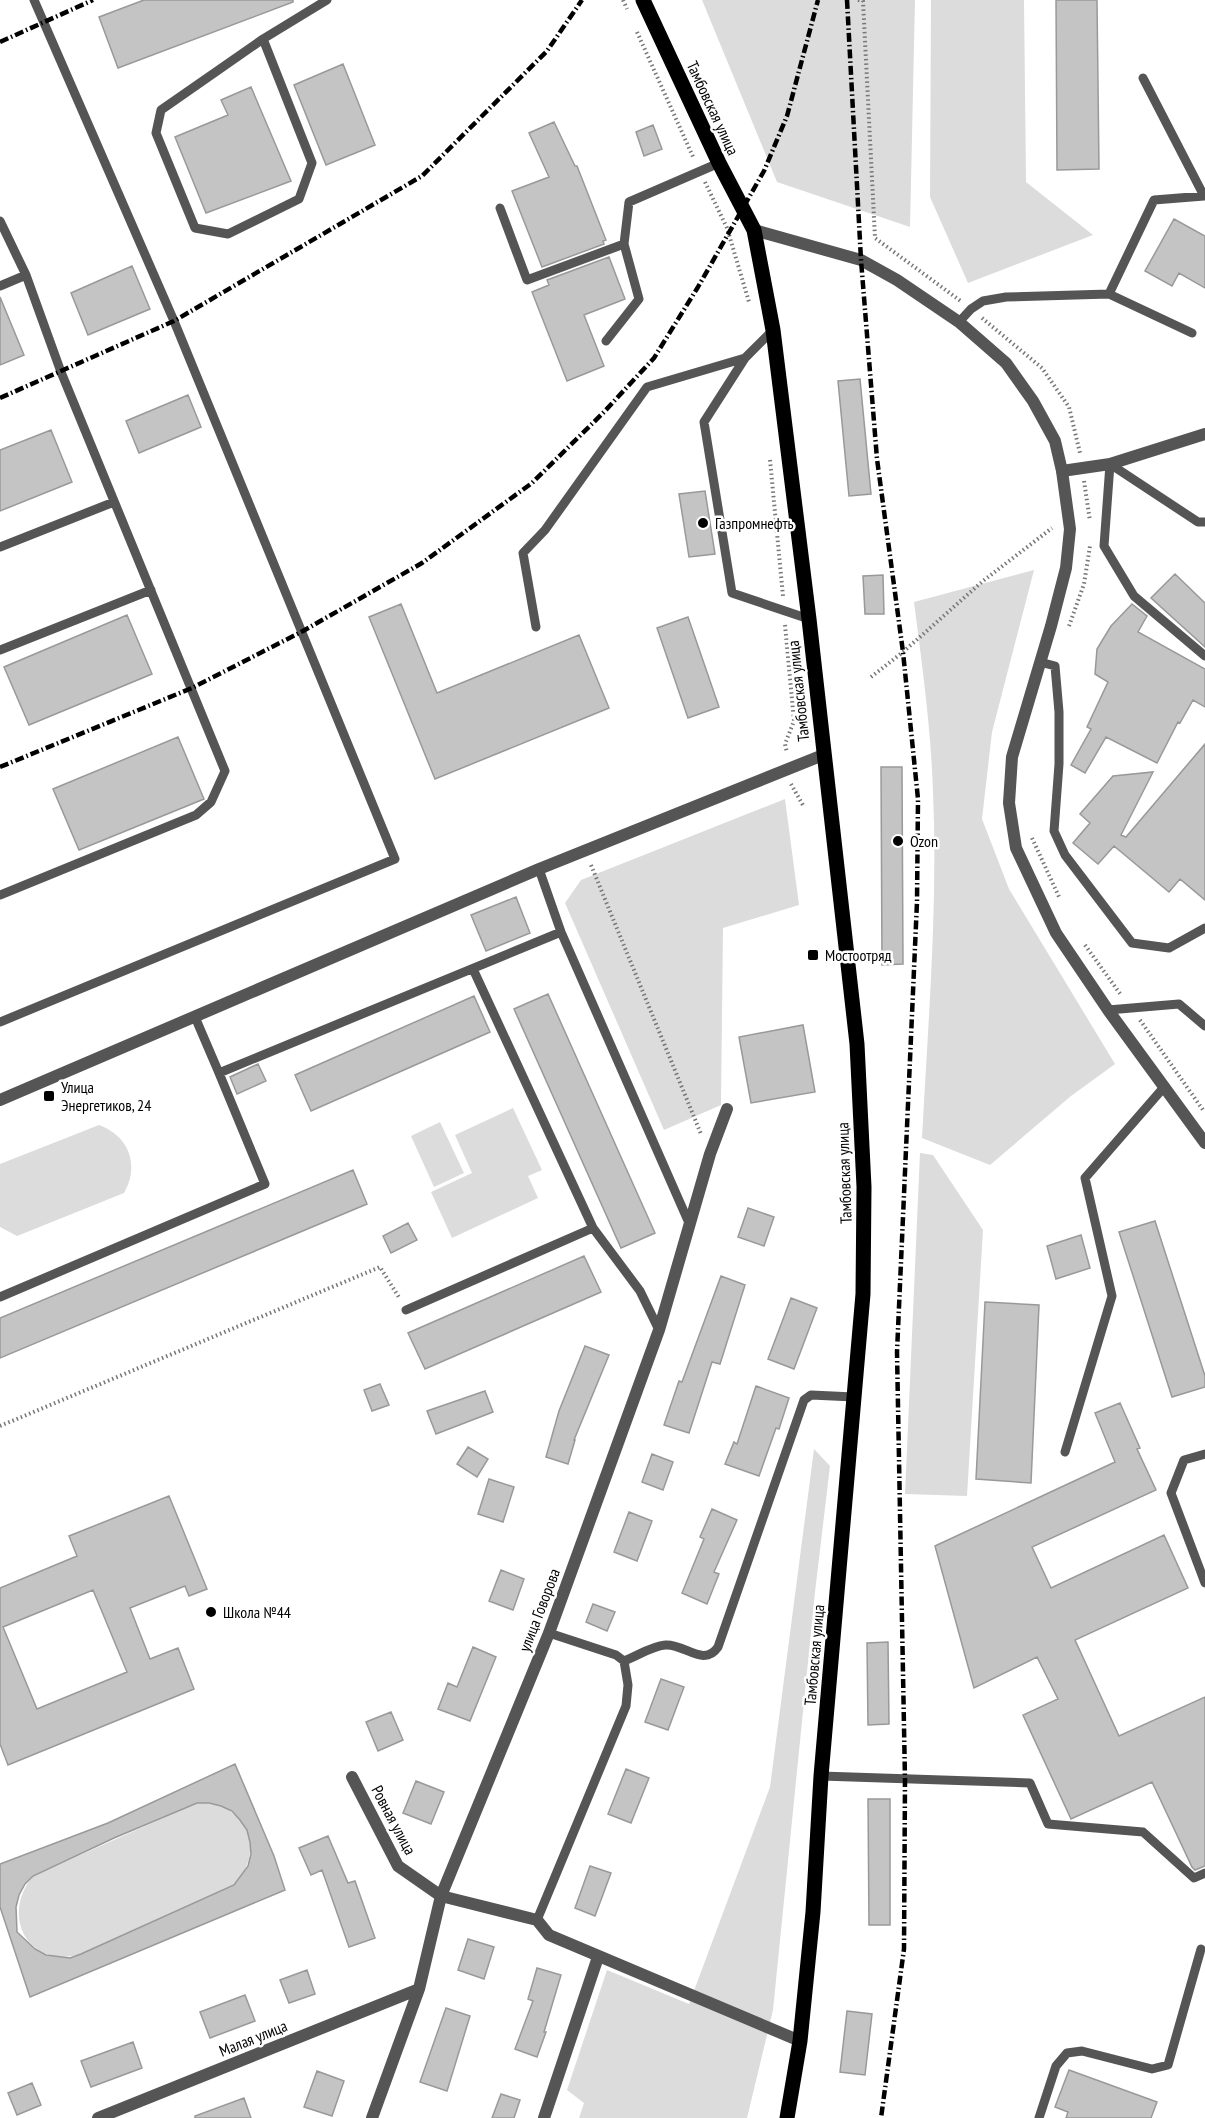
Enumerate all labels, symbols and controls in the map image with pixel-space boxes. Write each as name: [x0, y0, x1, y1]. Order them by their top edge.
street label: Тамбовская улица: [683, 58, 743, 158]
place label: Газпромнефть: [715, 513, 794, 533]
marker: Газпромнефть: [696, 516, 710, 530]
street label: Тамбовская улица: [783, 640, 813, 742]
place label: Ozon: [910, 831, 938, 851]
marker: Ozon: [891, 834, 905, 848]
place label: Мостоотряд: [825, 945, 892, 965]
marker: Мостоотряд: [806, 948, 820, 962]
place label: Улица Энергетиков, 24: [61, 1077, 151, 1115]
marker: Улица Энергетиков, 24: [42, 1089, 56, 1103]
street label: Тамбовская улица: [832, 1122, 856, 1224]
street label: улица Говорова: [514, 1566, 564, 1654]
place label: Школа №44: [223, 1602, 291, 1622]
street label: Тамбовская улица: [800, 1604, 828, 1706]
marker: Школа №44: [204, 1605, 218, 1619]
street label: Ровная улица: [367, 1782, 421, 1858]
street label: Малая улица: [216, 2015, 290, 2061]

